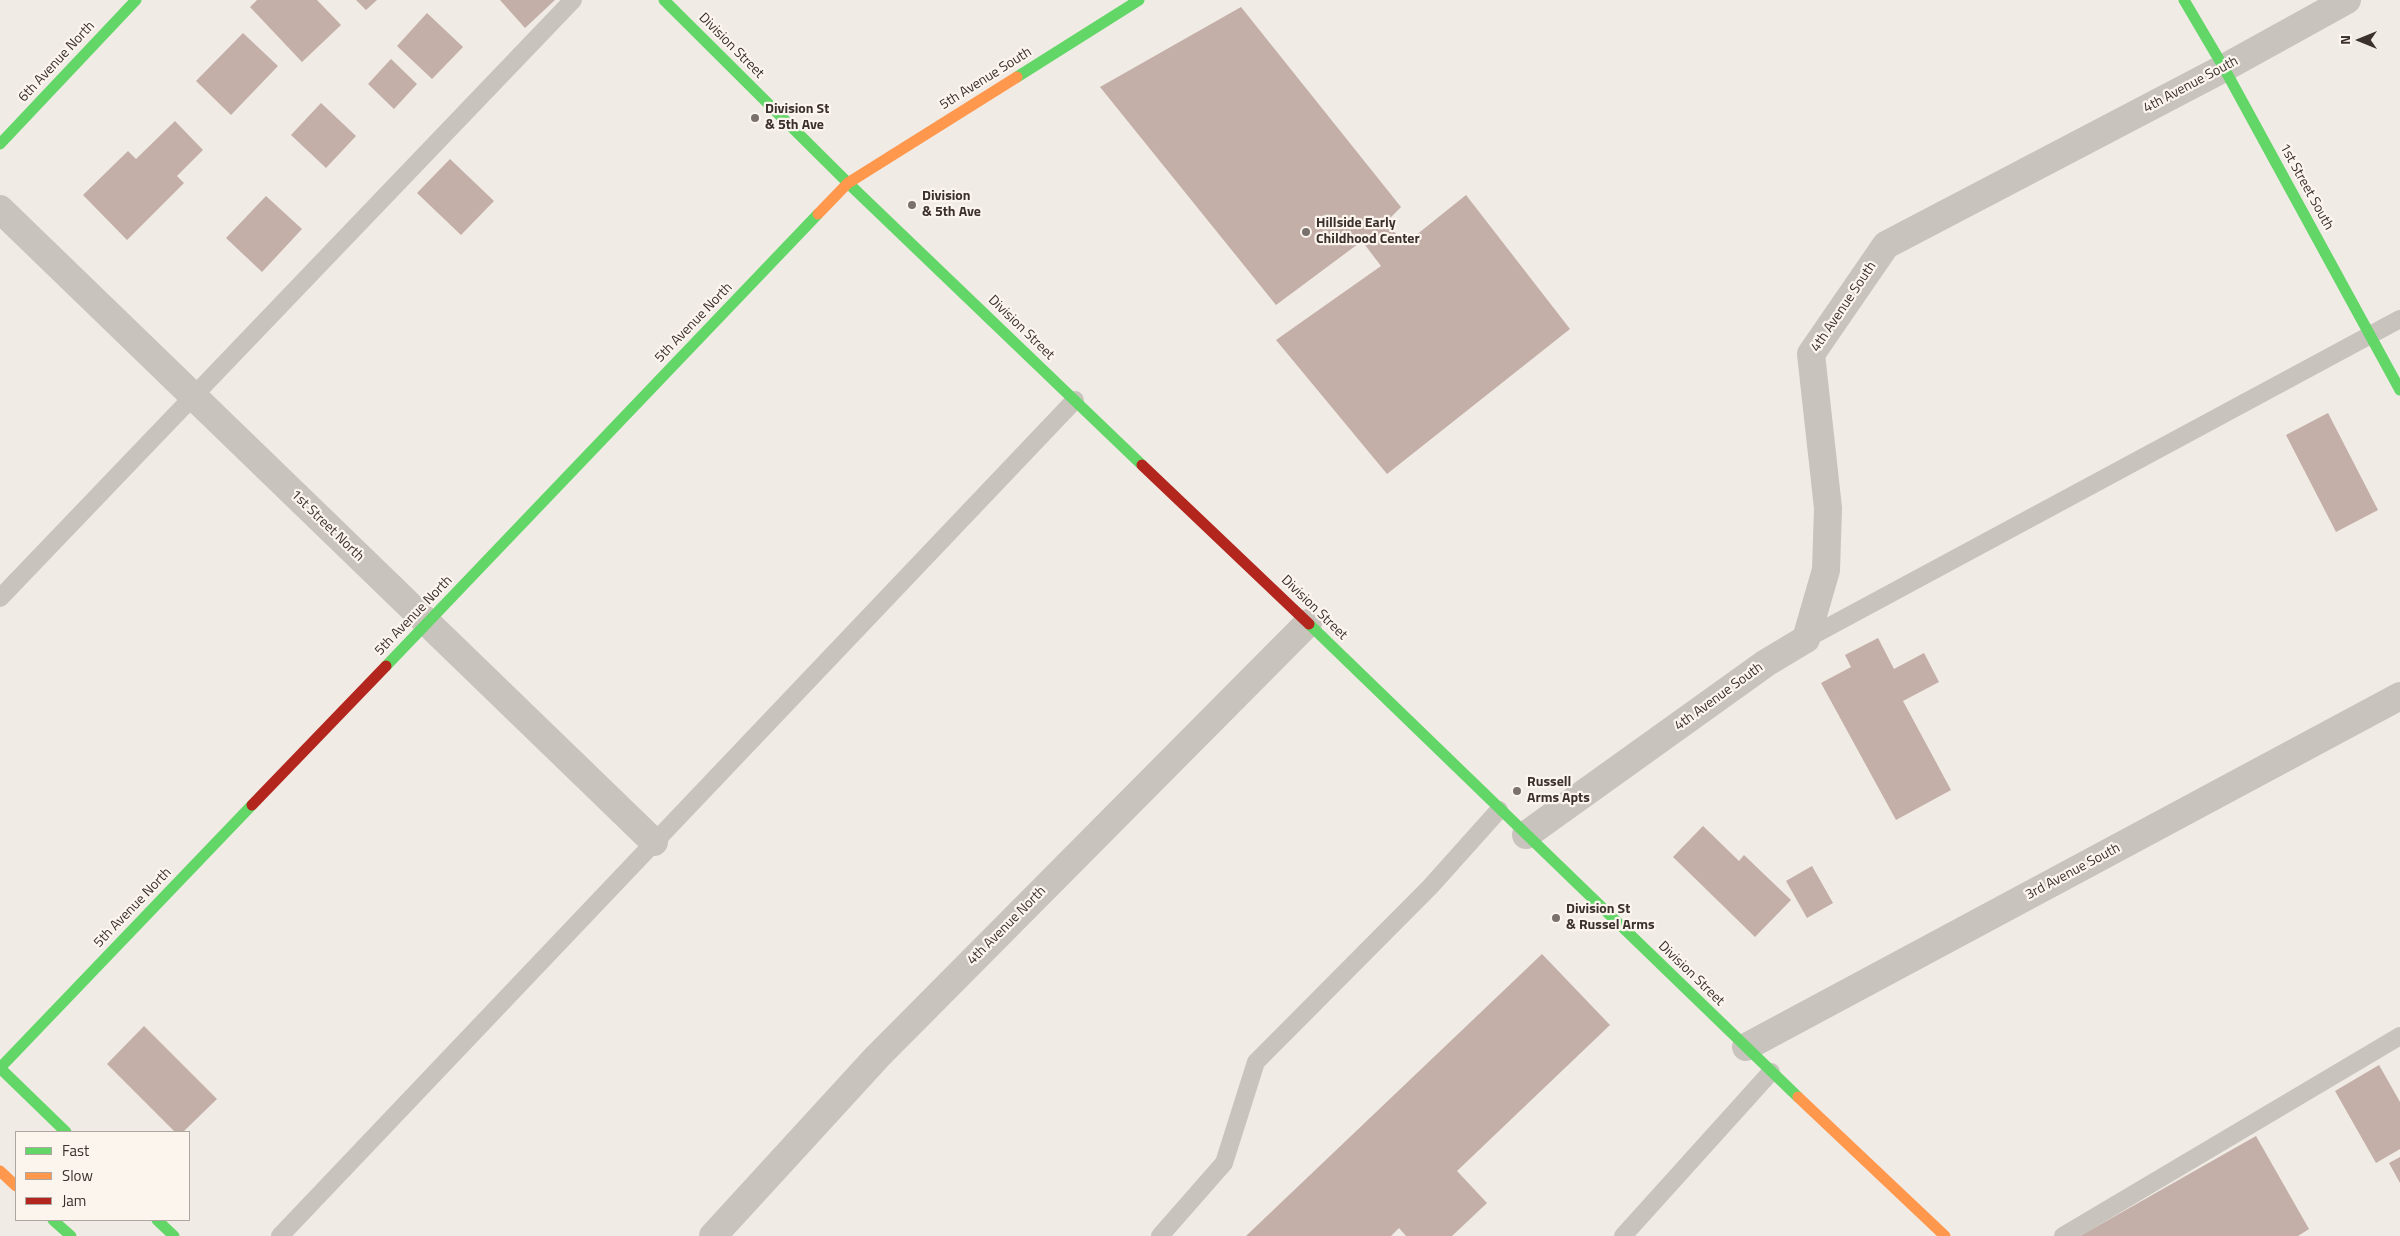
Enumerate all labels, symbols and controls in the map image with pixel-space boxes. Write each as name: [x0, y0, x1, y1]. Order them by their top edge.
street label: Division Street: [695, 10, 767, 82]
north arrow: [2335, 15, 2385, 65]
street label: 6th Avenue North: [15, 18, 99, 106]
text: N: [2334, 35, 2355, 45]
street label: 5th Avenue South: [937, 44, 1035, 114]
street label: 4th Avenue South: [2141, 53, 2241, 117]
place label: Division St & 5th Ave: [765, 102, 829, 134]
marker: Division St & 5th Ave: [749, 112, 761, 124]
street label: 1st Street South: [2275, 141, 2337, 233]
place label: Division & 5th Ave: [922, 189, 981, 222]
marker: Division & 5th Ave: [906, 199, 918, 211]
place label: Hillside Early Childhood Center: [1316, 216, 1420, 248]
marker: Hillside Early Childhood Center: [1300, 226, 1312, 238]
street label: 4th Avenue South: [1808, 259, 1880, 355]
street label: 5th Avenue North: [652, 280, 736, 366]
street label: Division Street: [984, 292, 1058, 364]
street label: 1st Street North: [287, 487, 367, 565]
street label: Division Street: [1277, 572, 1351, 644]
street label: 5th Avenue North: [372, 573, 456, 659]
street label: 4th Avenue South: [1672, 659, 1766, 735]
place label: Russell Arms Apts: [1527, 775, 1590, 808]
marker: Russell Arms Apts: [1511, 785, 1523, 797]
street label: 3rd Avenue South: [2023, 840, 2123, 904]
street label: 5th Avenue North: [91, 865, 175, 951]
street label: 4th Avenue North: [964, 883, 1050, 969]
place label: Division St & Russel Arms: [1566, 902, 1655, 934]
marker: Division St & Russel Arms: [1550, 912, 1562, 924]
street label: Division Street: [1654, 938, 1728, 1010]
legend: [15, 1131, 190, 1221]
text: Fast: [62, 1139, 89, 1162]
text: Slow: [62, 1164, 93, 1187]
text: Jam: [62, 1189, 86, 1212]

